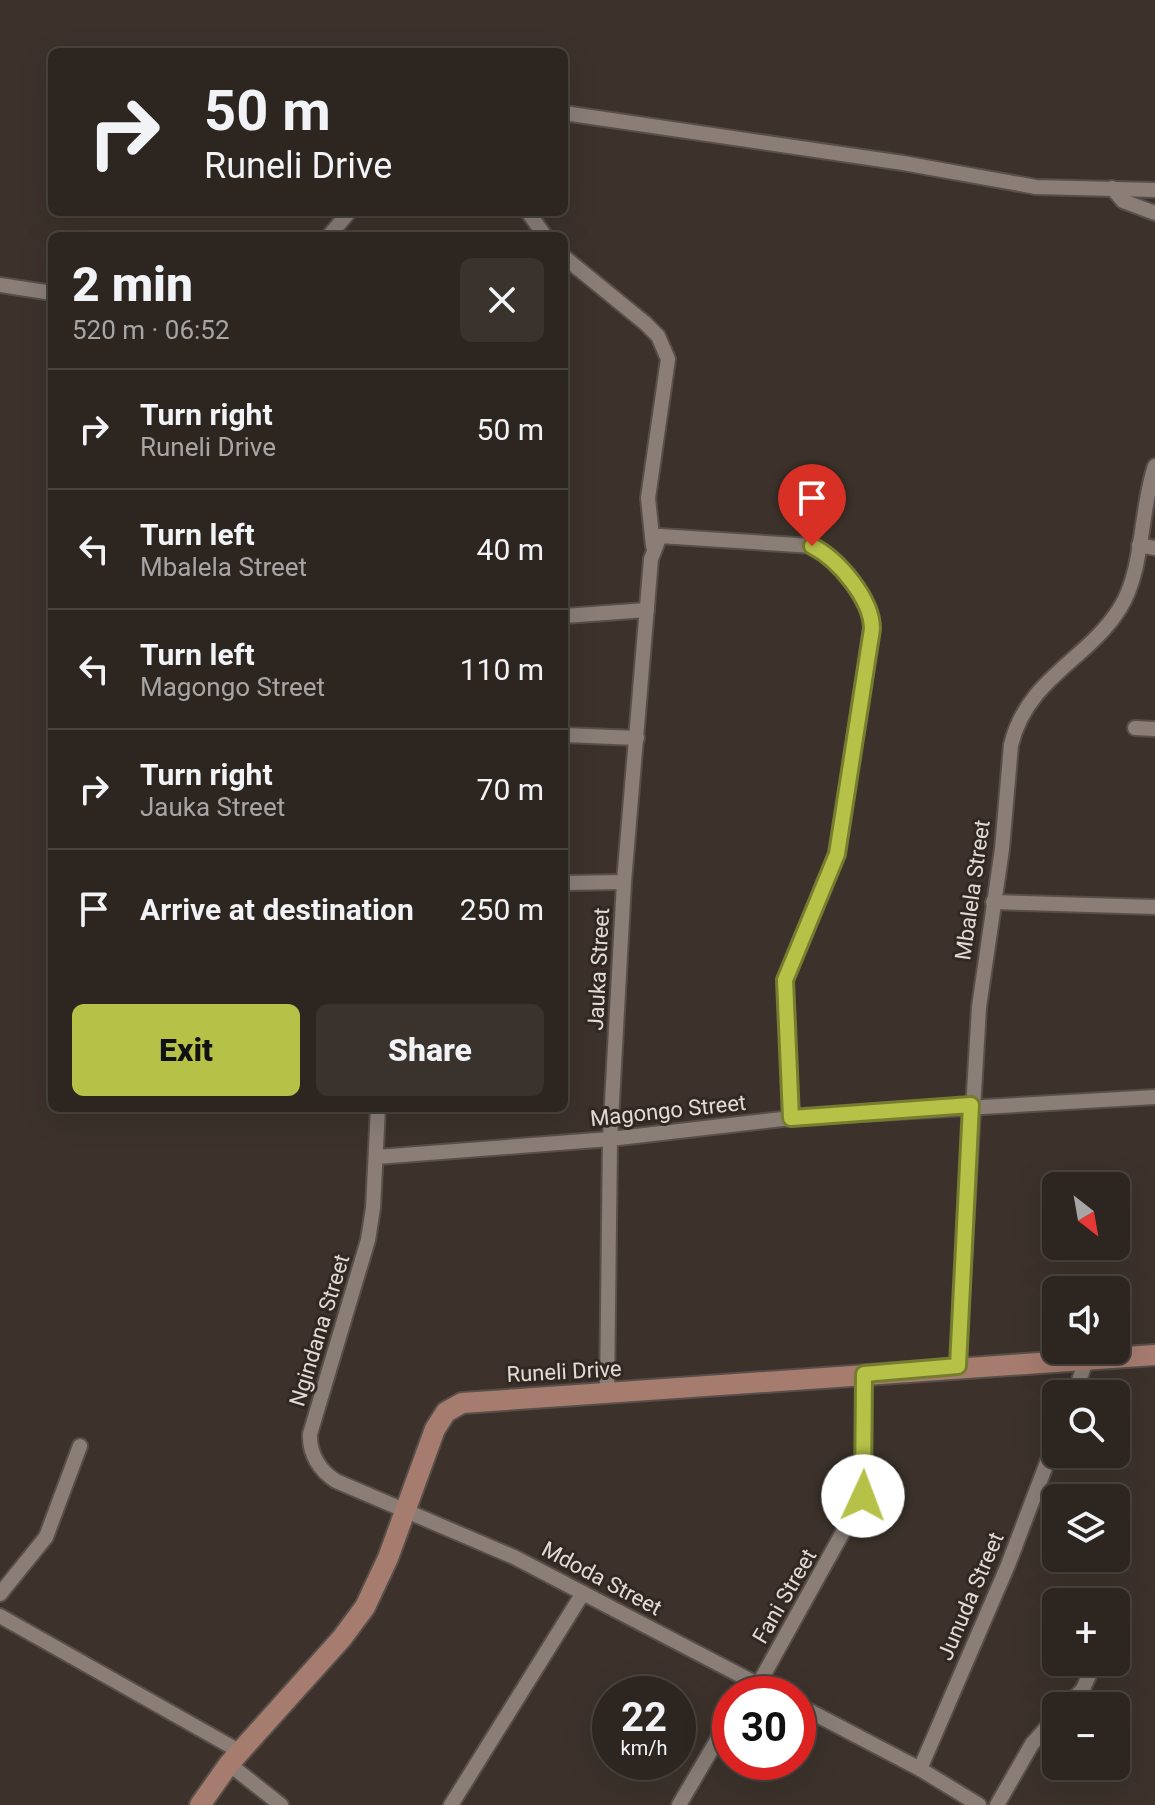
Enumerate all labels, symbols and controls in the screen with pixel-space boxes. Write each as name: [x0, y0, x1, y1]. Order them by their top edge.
text: 50 m: [204, 78, 331, 144]
icon: right: [72, 80, 176, 184]
text: Runeli Drive: [204, 145, 392, 187]
text: 2 min: [72, 256, 193, 313]
button: close: [460, 258, 544, 342]
text: 520 m · 06:52: [72, 315, 230, 345]
text: Turn right: [140, 397, 273, 432]
icon: right: [72, 407, 116, 451]
text: 50 m: [477, 412, 544, 447]
text: Runeli Drive: [140, 432, 276, 462]
pin: [778, 464, 846, 546]
icon: arrive: [790, 476, 834, 520]
text: Turn left: [140, 517, 255, 552]
icon: left: [72, 527, 116, 571]
text: 40 m: [477, 532, 544, 567]
text: Mbalela Street: [140, 552, 307, 582]
text: Turn left: [140, 637, 255, 672]
icon: left: [72, 647, 116, 691]
text: 110 m: [460, 652, 544, 687]
text: Magongo Street: [140, 672, 325, 702]
text: Turn right: [140, 757, 273, 792]
icon: right: [72, 767, 116, 811]
text: 70 m: [477, 772, 544, 807]
text: Jauka Street: [140, 792, 285, 822]
street label: Mbalela Street: [950, 818, 995, 962]
icon: arrive: [72, 887, 116, 931]
text: Arrive at destination: [140, 892, 414, 927]
text: 250 m: [460, 892, 544, 927]
street label: Jauka Street: [583, 907, 614, 1031]
button: Exit: [72, 1004, 300, 1096]
button: Share: [316, 1004, 544, 1096]
street label: Magongo Street: [589, 1090, 747, 1131]
north arrow: [1042, 1172, 1130, 1260]
map controls: [1042, 1172, 1130, 1780]
street label: Ngindana Street: [284, 1251, 354, 1409]
button: sound: [1042, 1276, 1130, 1364]
street label: Runeli Drive: [506, 1356, 622, 1387]
button: search: [1042, 1380, 1130, 1468]
position arrow: [821, 1454, 905, 1538]
button: layers: [1042, 1484, 1130, 1572]
street label: Junuda Street: [932, 1529, 1009, 1664]
street label: Mdoda Street: [538, 1536, 666, 1620]
street label: Fani Street: [747, 1545, 821, 1648]
button: +: [1042, 1588, 1130, 1676]
speed limit sign: 30: [712, 1676, 816, 1780]
button: −: [1042, 1692, 1130, 1780]
text: 22: [621, 1694, 667, 1741]
text: km/h: [621, 1736, 667, 1760]

